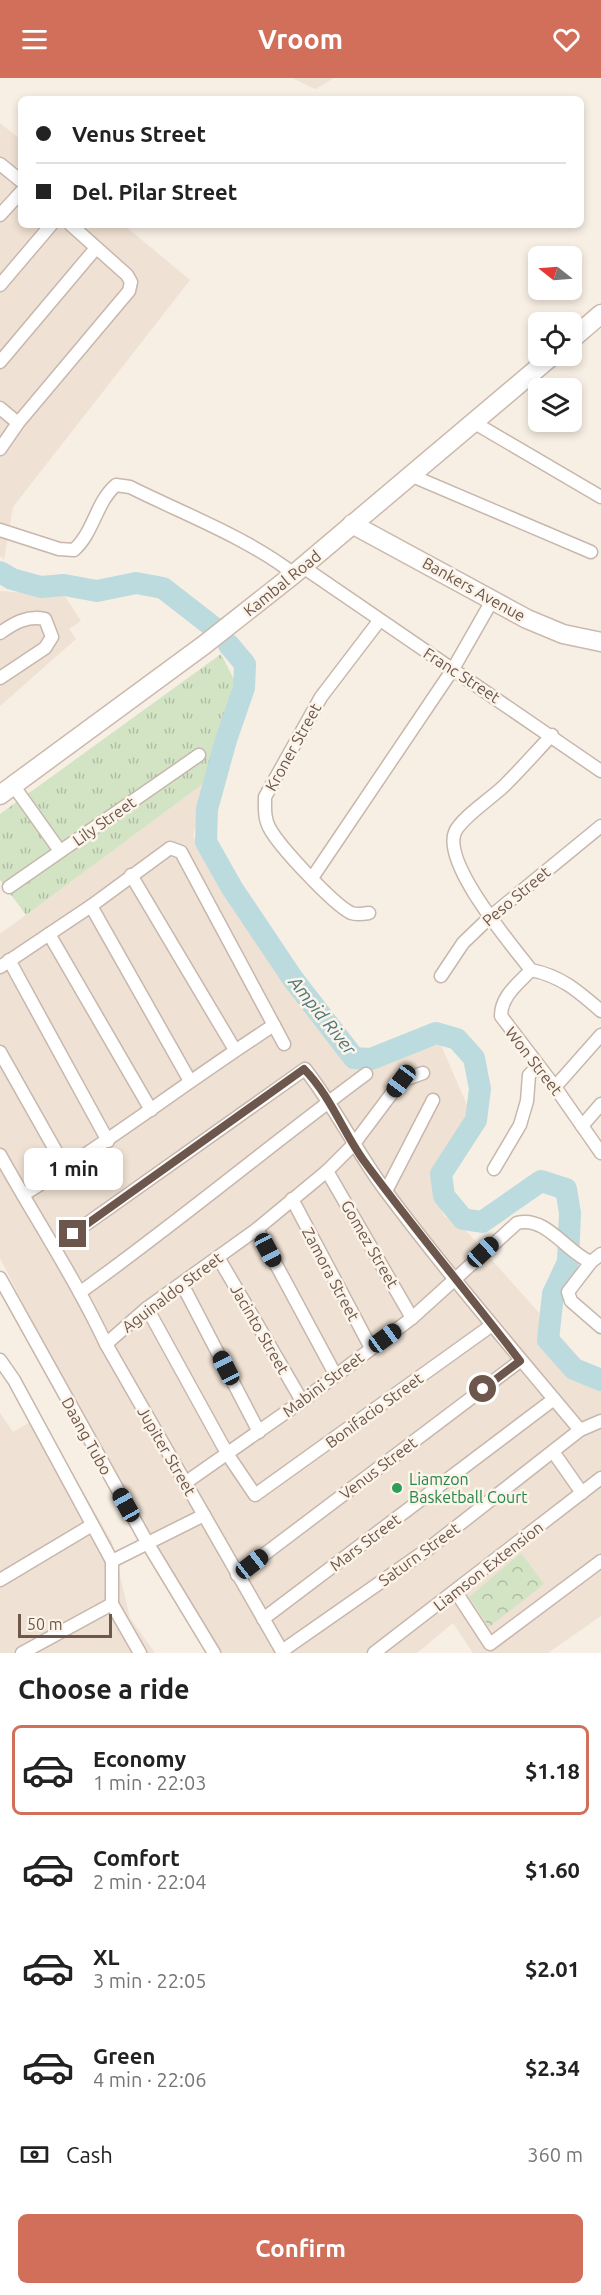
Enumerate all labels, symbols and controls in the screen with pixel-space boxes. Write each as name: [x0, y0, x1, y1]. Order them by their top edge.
icon: menu: [18, 23, 51, 56]
icon: heart: [550, 23, 583, 56]
text: Vroom: [258, 24, 343, 54]
text: Venus Street: [72, 121, 206, 146]
text: Del. Pilar Street: [72, 179, 237, 204]
north arrow: [528, 246, 582, 300]
map controls: [528, 246, 582, 432]
button: locate: [528, 312, 582, 366]
button: layers: [528, 378, 582, 432]
street label: Kambal Road: [240, 546, 324, 620]
street label: Bankers Avenue: [419, 553, 529, 625]
street label: Franc Street: [420, 644, 504, 707]
street label: Kroner Street: [261, 699, 325, 794]
street label: Lily Street: [69, 792, 139, 849]
street label: Peso Street: [479, 862, 554, 929]
water label: Ampid River: [285, 971, 361, 1059]
street label: Won Street: [502, 1023, 567, 1099]
car: [383, 1061, 419, 1101]
callout: 1 min: [23, 1147, 122, 1189]
text: 1 min: [48, 1157, 99, 1180]
street label: Gomez Street: [338, 1197, 403, 1292]
route end: [59, 1220, 86, 1247]
street label: Zamora Street: [299, 1224, 363, 1324]
car: [252, 1230, 284, 1270]
car: [464, 1233, 502, 1271]
street label: Aguinaldo Street: [118, 1248, 226, 1336]
street label: Jacinto Street: [227, 1281, 293, 1378]
car: [365, 1320, 405, 1356]
street label: Mabini Street: [279, 1347, 368, 1420]
car: [210, 1348, 242, 1388]
street label: Bonifacio Street: [322, 1368, 427, 1451]
route start: [469, 1375, 496, 1402]
street label: Daang Tubo: [58, 1394, 116, 1478]
street label: Jupiter Street: [134, 1403, 200, 1499]
street label: Venus Street: [336, 1433, 421, 1503]
place label: Liamzon Basketball Court: [409, 1470, 528, 1506]
marker: Liamzon Basketball Court: [390, 1481, 404, 1495]
car: [109, 1485, 143, 1525]
street label: Mars Street: [326, 1509, 404, 1574]
street label: Saturn Street: [375, 1518, 464, 1589]
street label: Liamson Extension: [430, 1518, 546, 1614]
car: [232, 1546, 272, 1582]
scale bar: [18, 1611, 112, 1638]
text: 50 m: [27, 1615, 63, 1633]
text: Choose a ride: [18, 1674, 190, 1704]
icon: car: [21, 1743, 75, 1797]
text: Economy: [93, 1746, 186, 1771]
text: $1.18: [525, 1758, 580, 1783]
text: 1 min · 22:03: [93, 1771, 207, 1794]
icon: car: [21, 1842, 75, 1896]
text: Comfort: [93, 1845, 180, 1870]
text: $1.60: [525, 1857, 580, 1882]
text: 2 min · 22:04: [93, 1870, 207, 1893]
icon: car: [21, 1941, 75, 1995]
text: XL: [93, 1944, 120, 1969]
text: $2.01: [525, 1956, 580, 1981]
text: 3 min · 22:05: [93, 1969, 207, 1992]
icon: car: [21, 2040, 75, 2094]
text: Green: [93, 2043, 155, 2068]
text: $2.34: [525, 2055, 580, 2080]
text: 4 min · 22:06: [93, 2068, 207, 2091]
icon: cash: [18, 2138, 51, 2171]
text: Cash: [66, 2142, 113, 2167]
text: 360 m: [527, 2143, 583, 2166]
button: Confirm: [18, 2214, 583, 2283]

